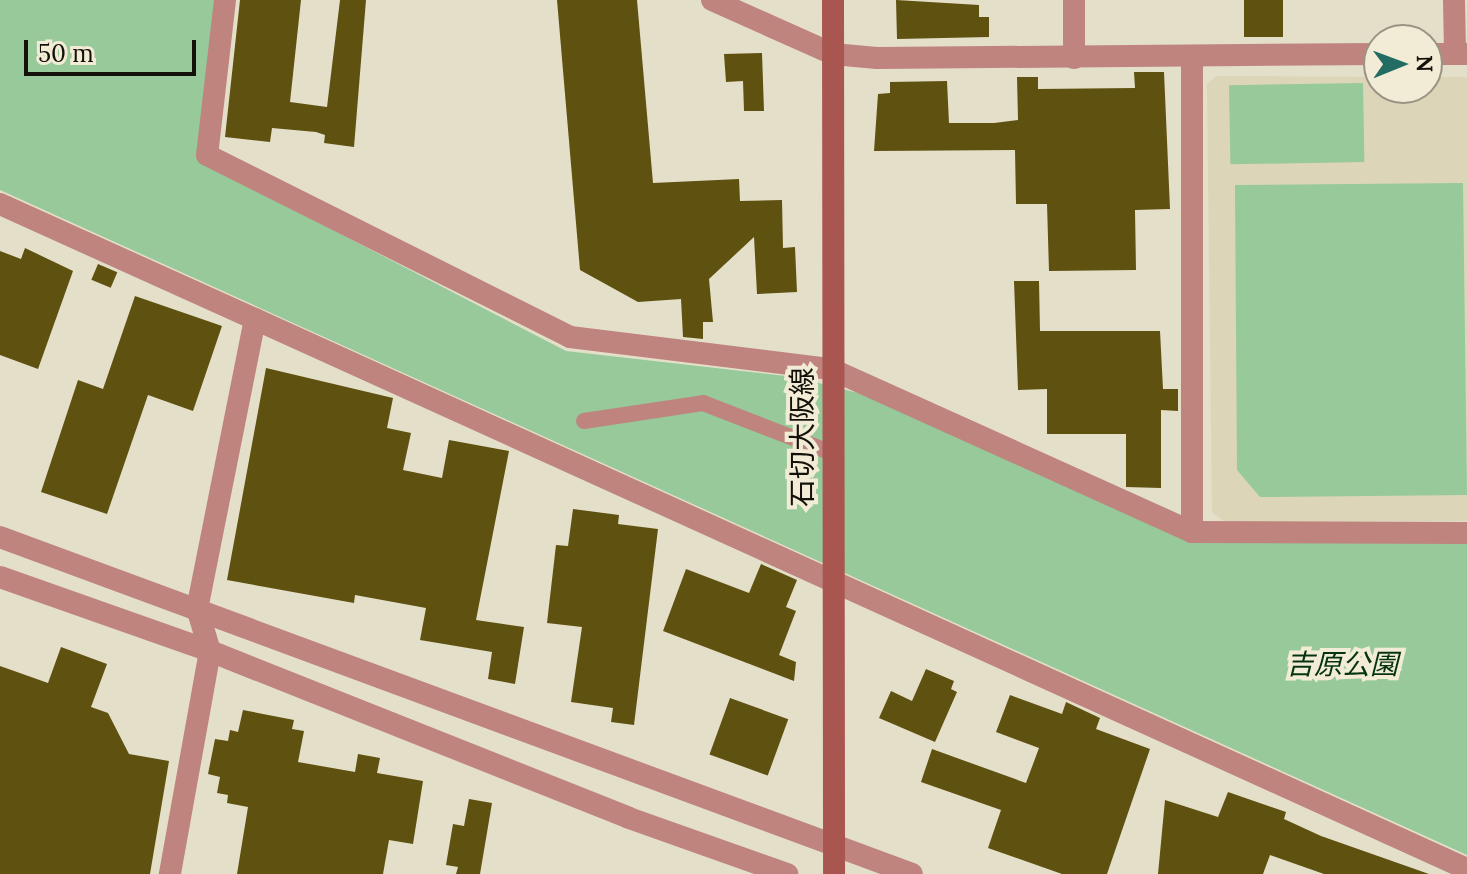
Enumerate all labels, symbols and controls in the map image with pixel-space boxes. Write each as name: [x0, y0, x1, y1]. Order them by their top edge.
scale bar: [28, 24, 200, 74]
north arrow: [1363, 24, 1443, 104]
text: 50 m: [38, 38, 94, 69]
text: N: [1411, 55, 1439, 72]
street label: 石切大阪線: [785, 367, 819, 507]
park label: 吉原公園: [1286, 647, 1398, 681]

